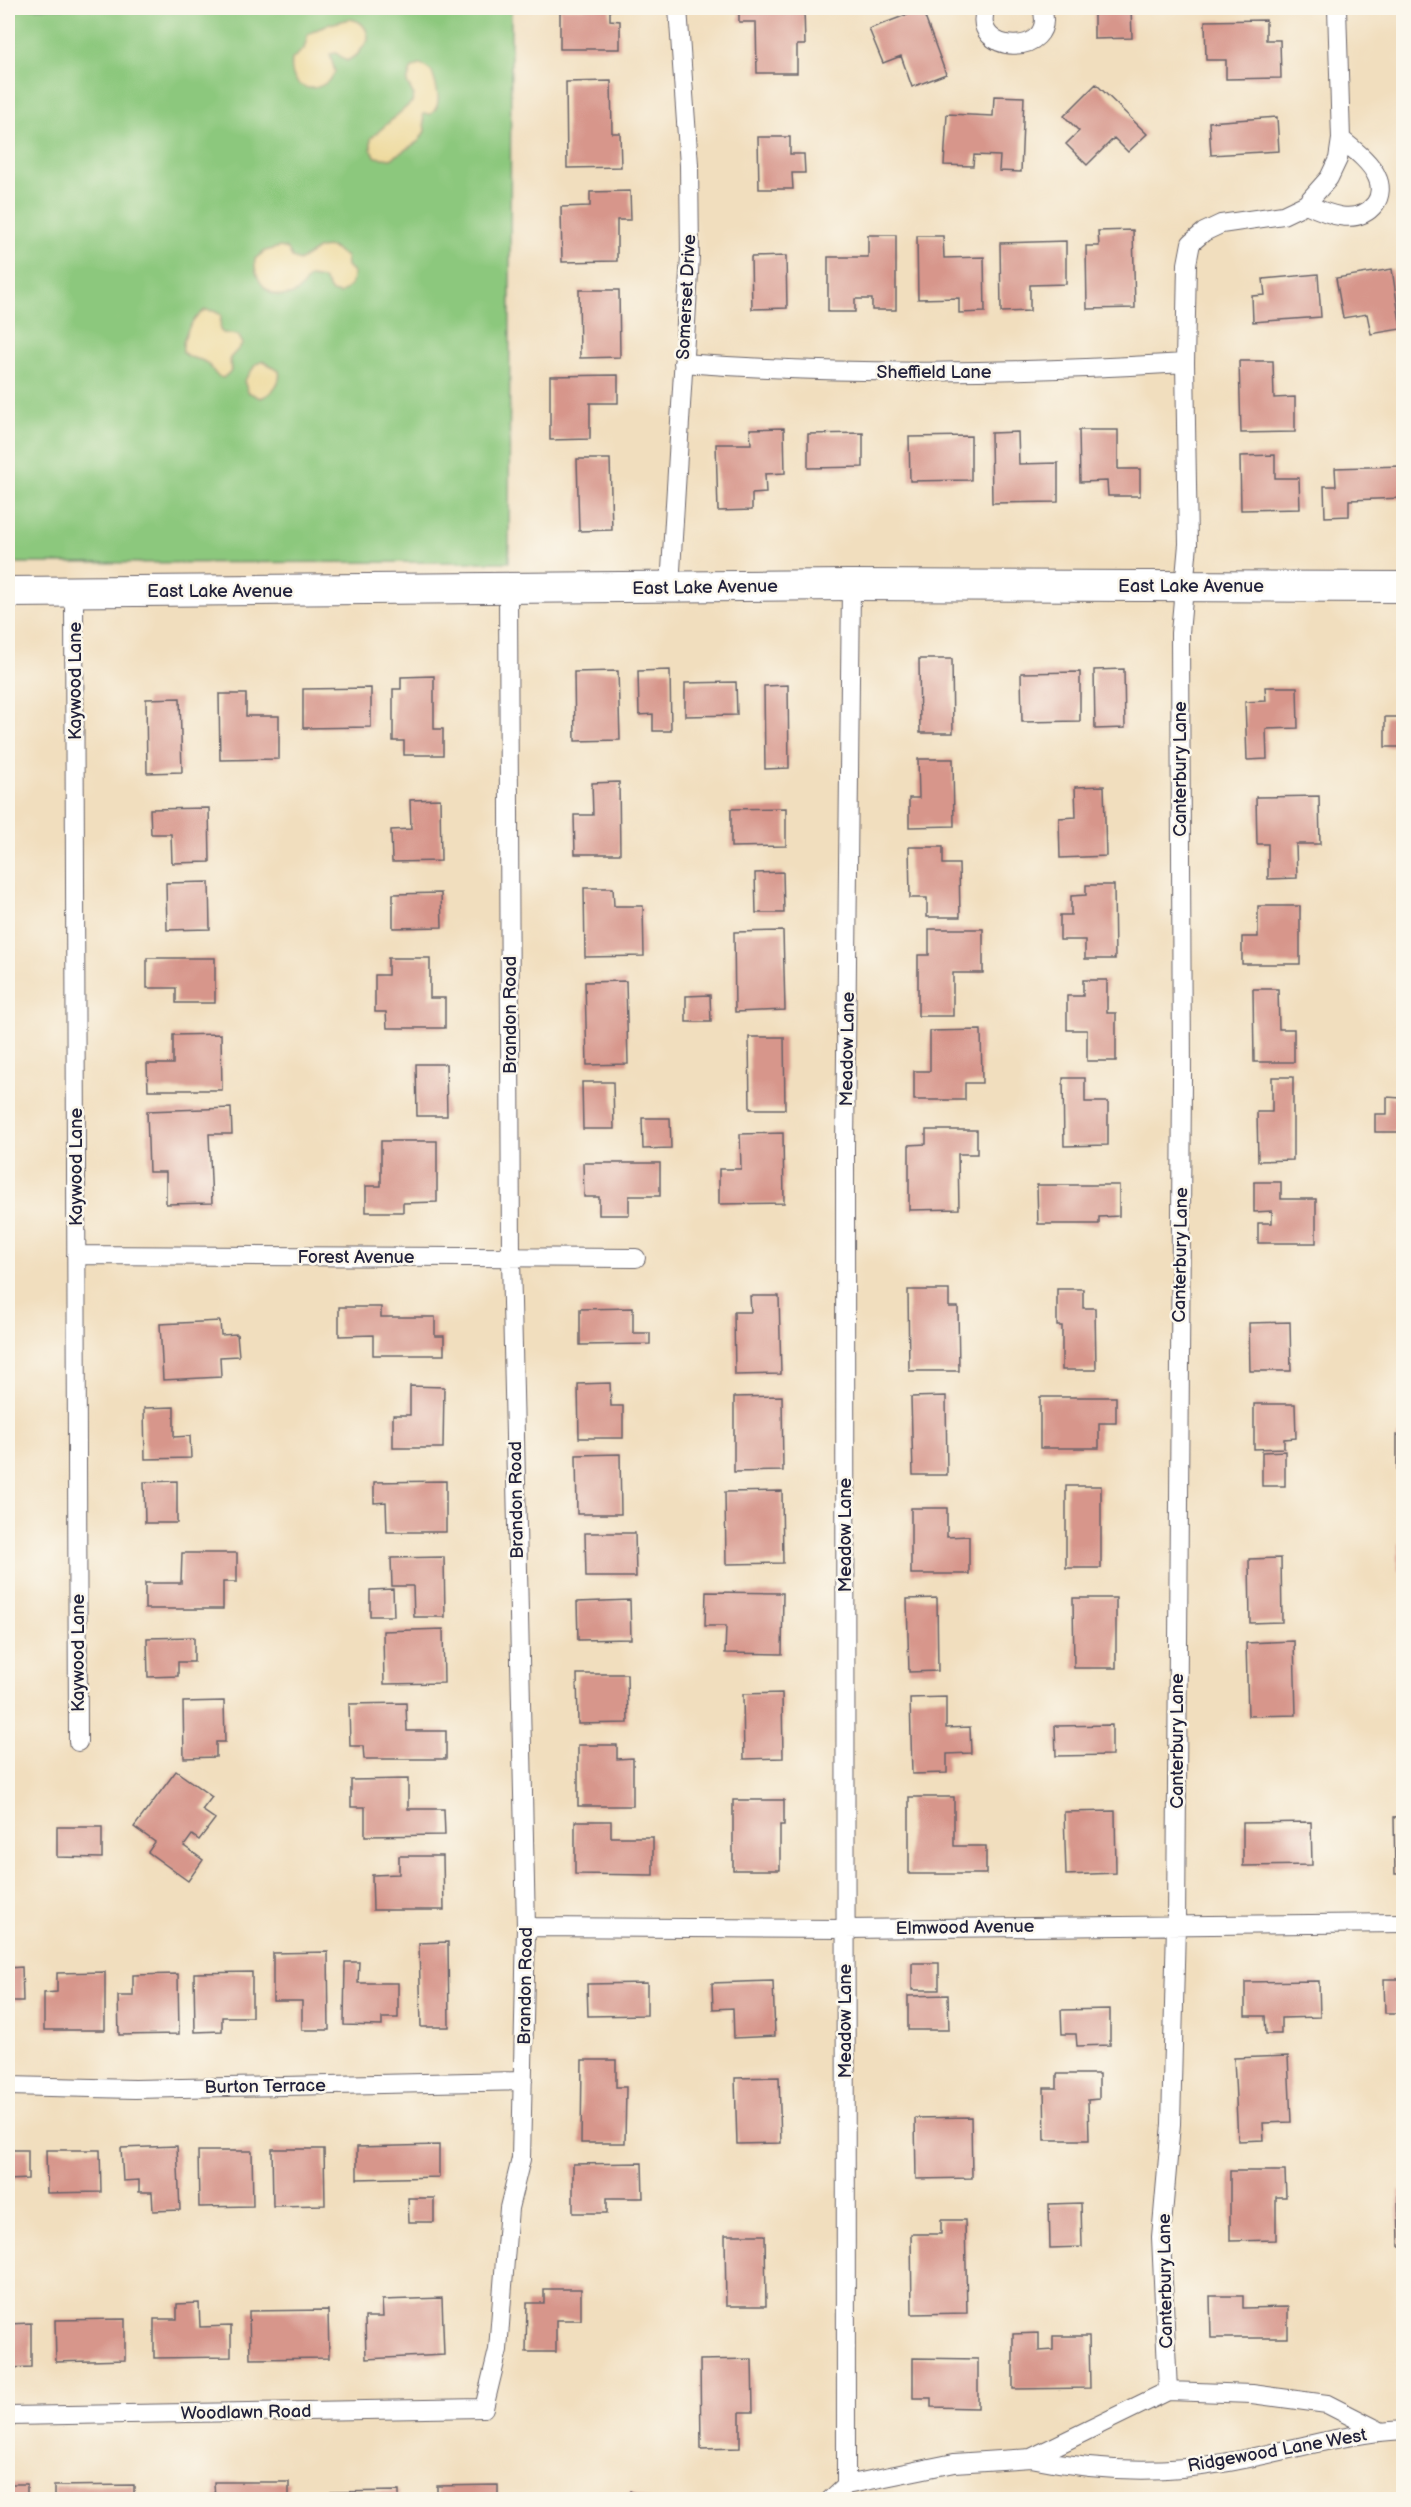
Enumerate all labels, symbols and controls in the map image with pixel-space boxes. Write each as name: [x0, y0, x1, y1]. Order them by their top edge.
street label: Somerset Drive: [673, 234, 700, 360]
street label: Sheffield Lane: [877, 362, 992, 383]
street label: East Lake Avenue: [632, 576, 778, 599]
street label: East Lake Avenue: [1118, 576, 1264, 597]
street label: East Lake Avenue: [147, 581, 293, 602]
street label: Kaywood Lane: [65, 622, 86, 740]
street label: Canterbury Lane: [1170, 701, 1191, 837]
street label: Brandon Road: [500, 956, 521, 1074]
street label: Meadow Lane: [836, 991, 859, 1106]
street label: Kaywood Lane: [66, 1108, 87, 1226]
street label: Canterbury Lane: [1169, 1187, 1192, 1323]
street label: Forest Avenue: [298, 1247, 415, 1268]
street label: Brandon Road: [505, 1441, 528, 1559]
street label: Meadow Lane: [835, 1477, 856, 1592]
street label: Kaywood Lane: [68, 1594, 89, 1712]
street label: Canterbury Lane: [1167, 1673, 1188, 1809]
street label: Elmwood Avenue: [896, 1916, 1035, 1939]
street label: Brandon Road: [514, 1927, 537, 2045]
street label: Meadow Lane: [835, 1963, 856, 2078]
street label: Burton Terrace: [204, 2075, 326, 2098]
street label: Canterbury Lane: [1154, 2213, 1177, 2349]
street label: Woodlawn Road: [180, 2401, 312, 2424]
street label: Ridgewood Lane West: [1186, 2424, 1369, 2477]

